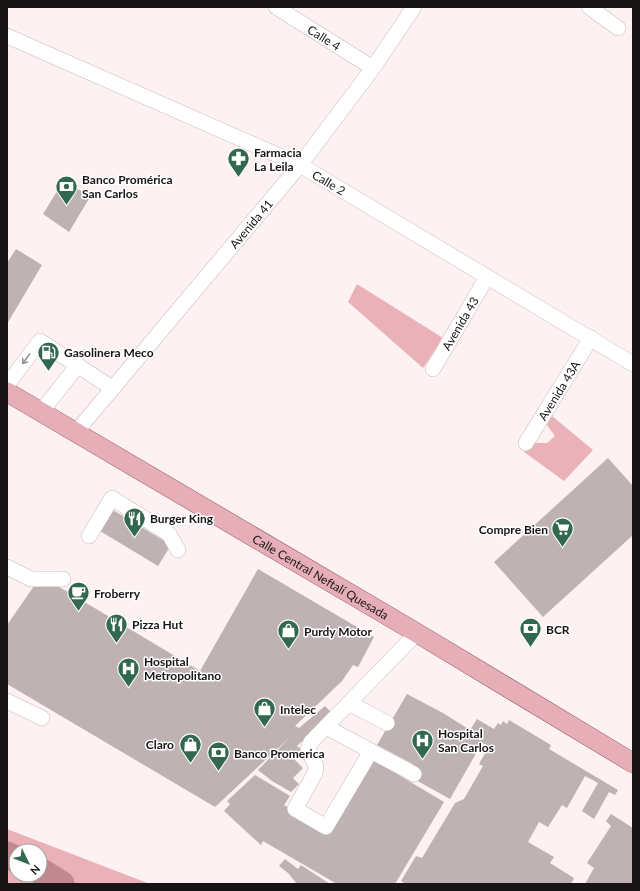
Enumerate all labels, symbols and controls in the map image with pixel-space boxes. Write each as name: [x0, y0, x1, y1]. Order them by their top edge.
street label: Calle 4: [305, 21, 344, 53]
place label: Farmacia La Leila: [254, 145, 302, 174]
pharmacy icon: Farmacia La Leila: [226, 146, 252, 179]
street label: Calle 2: [310, 167, 348, 198]
place label: Banco Promérica San Carlos: [82, 172, 173, 201]
bank icon: Banco Promérica San Carlos: [53, 173, 79, 206]
street label: Avenida 41: [226, 196, 276, 251]
street label: Avenida 43: [438, 294, 481, 353]
fuel station icon: Gasolinera Meco: [35, 339, 61, 372]
place label: Gasolinera Meco: [64, 345, 154, 360]
one-way arrow: [22, 353, 30, 364]
street label: Avenida 43A: [535, 357, 583, 423]
restaurant icon: Burger King: [122, 505, 148, 538]
place label: Burger King: [150, 511, 214, 526]
supermarket icon: Compre Bien: [550, 516, 576, 549]
place label: Compre Bien: [479, 522, 548, 537]
street label: Calle Central Neftalí Quesada: [250, 531, 392, 622]
cafe icon: Froberry: [65, 580, 91, 613]
place label: Froberry: [94, 586, 141, 601]
restaurant icon: Pizza Hut: [103, 611, 129, 644]
bank icon: BCR: [518, 616, 544, 649]
place label: Pizza Hut: [132, 617, 183, 632]
shop icon: Purdy Motor: [276, 618, 302, 651]
place label: BCR: [546, 622, 570, 637]
place label: Purdy Motor: [304, 624, 372, 639]
place label: Hospital Metropolitano: [144, 654, 221, 683]
hospital icon: Hospital Metropolitano: [116, 655, 142, 688]
shop icon: Intelec: [251, 696, 277, 729]
place label: Intelec: [280, 702, 316, 717]
place label: Hospital San Carlos: [438, 726, 494, 755]
hospital icon: Hospital San Carlos: [410, 727, 436, 760]
shop icon: Claro: [177, 731, 203, 764]
place label: Claro: [146, 737, 174, 752]
bank icon: Banco Promerica: [206, 740, 232, 773]
place label: Banco Promerica: [234, 746, 325, 761]
north arrow: [8, 843, 48, 883]
text: N: [28, 863, 43, 878]

